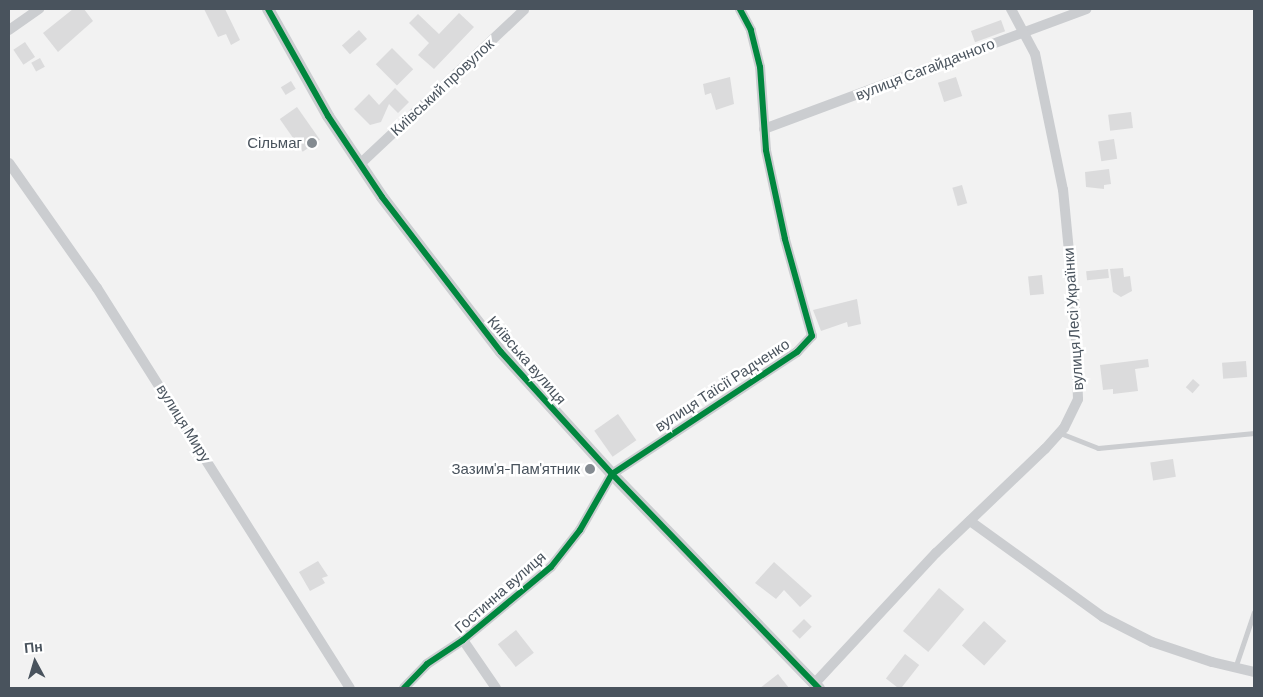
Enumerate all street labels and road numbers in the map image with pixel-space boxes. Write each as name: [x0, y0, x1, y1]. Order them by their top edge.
street label: вулиця Сагайдачного: [853, 34, 997, 104]
street label: Київський провулок: [387, 35, 497, 139]
street label: вулиця Лесі Українки: [1059, 247, 1087, 391]
street label: Київська вулиця: [484, 312, 570, 408]
street label: вулиця Таїсії Радченко: [651, 335, 793, 435]
street label: вулиця Миру: [153, 381, 215, 465]
street label: Гостинна вулиця: [451, 548, 549, 636]

